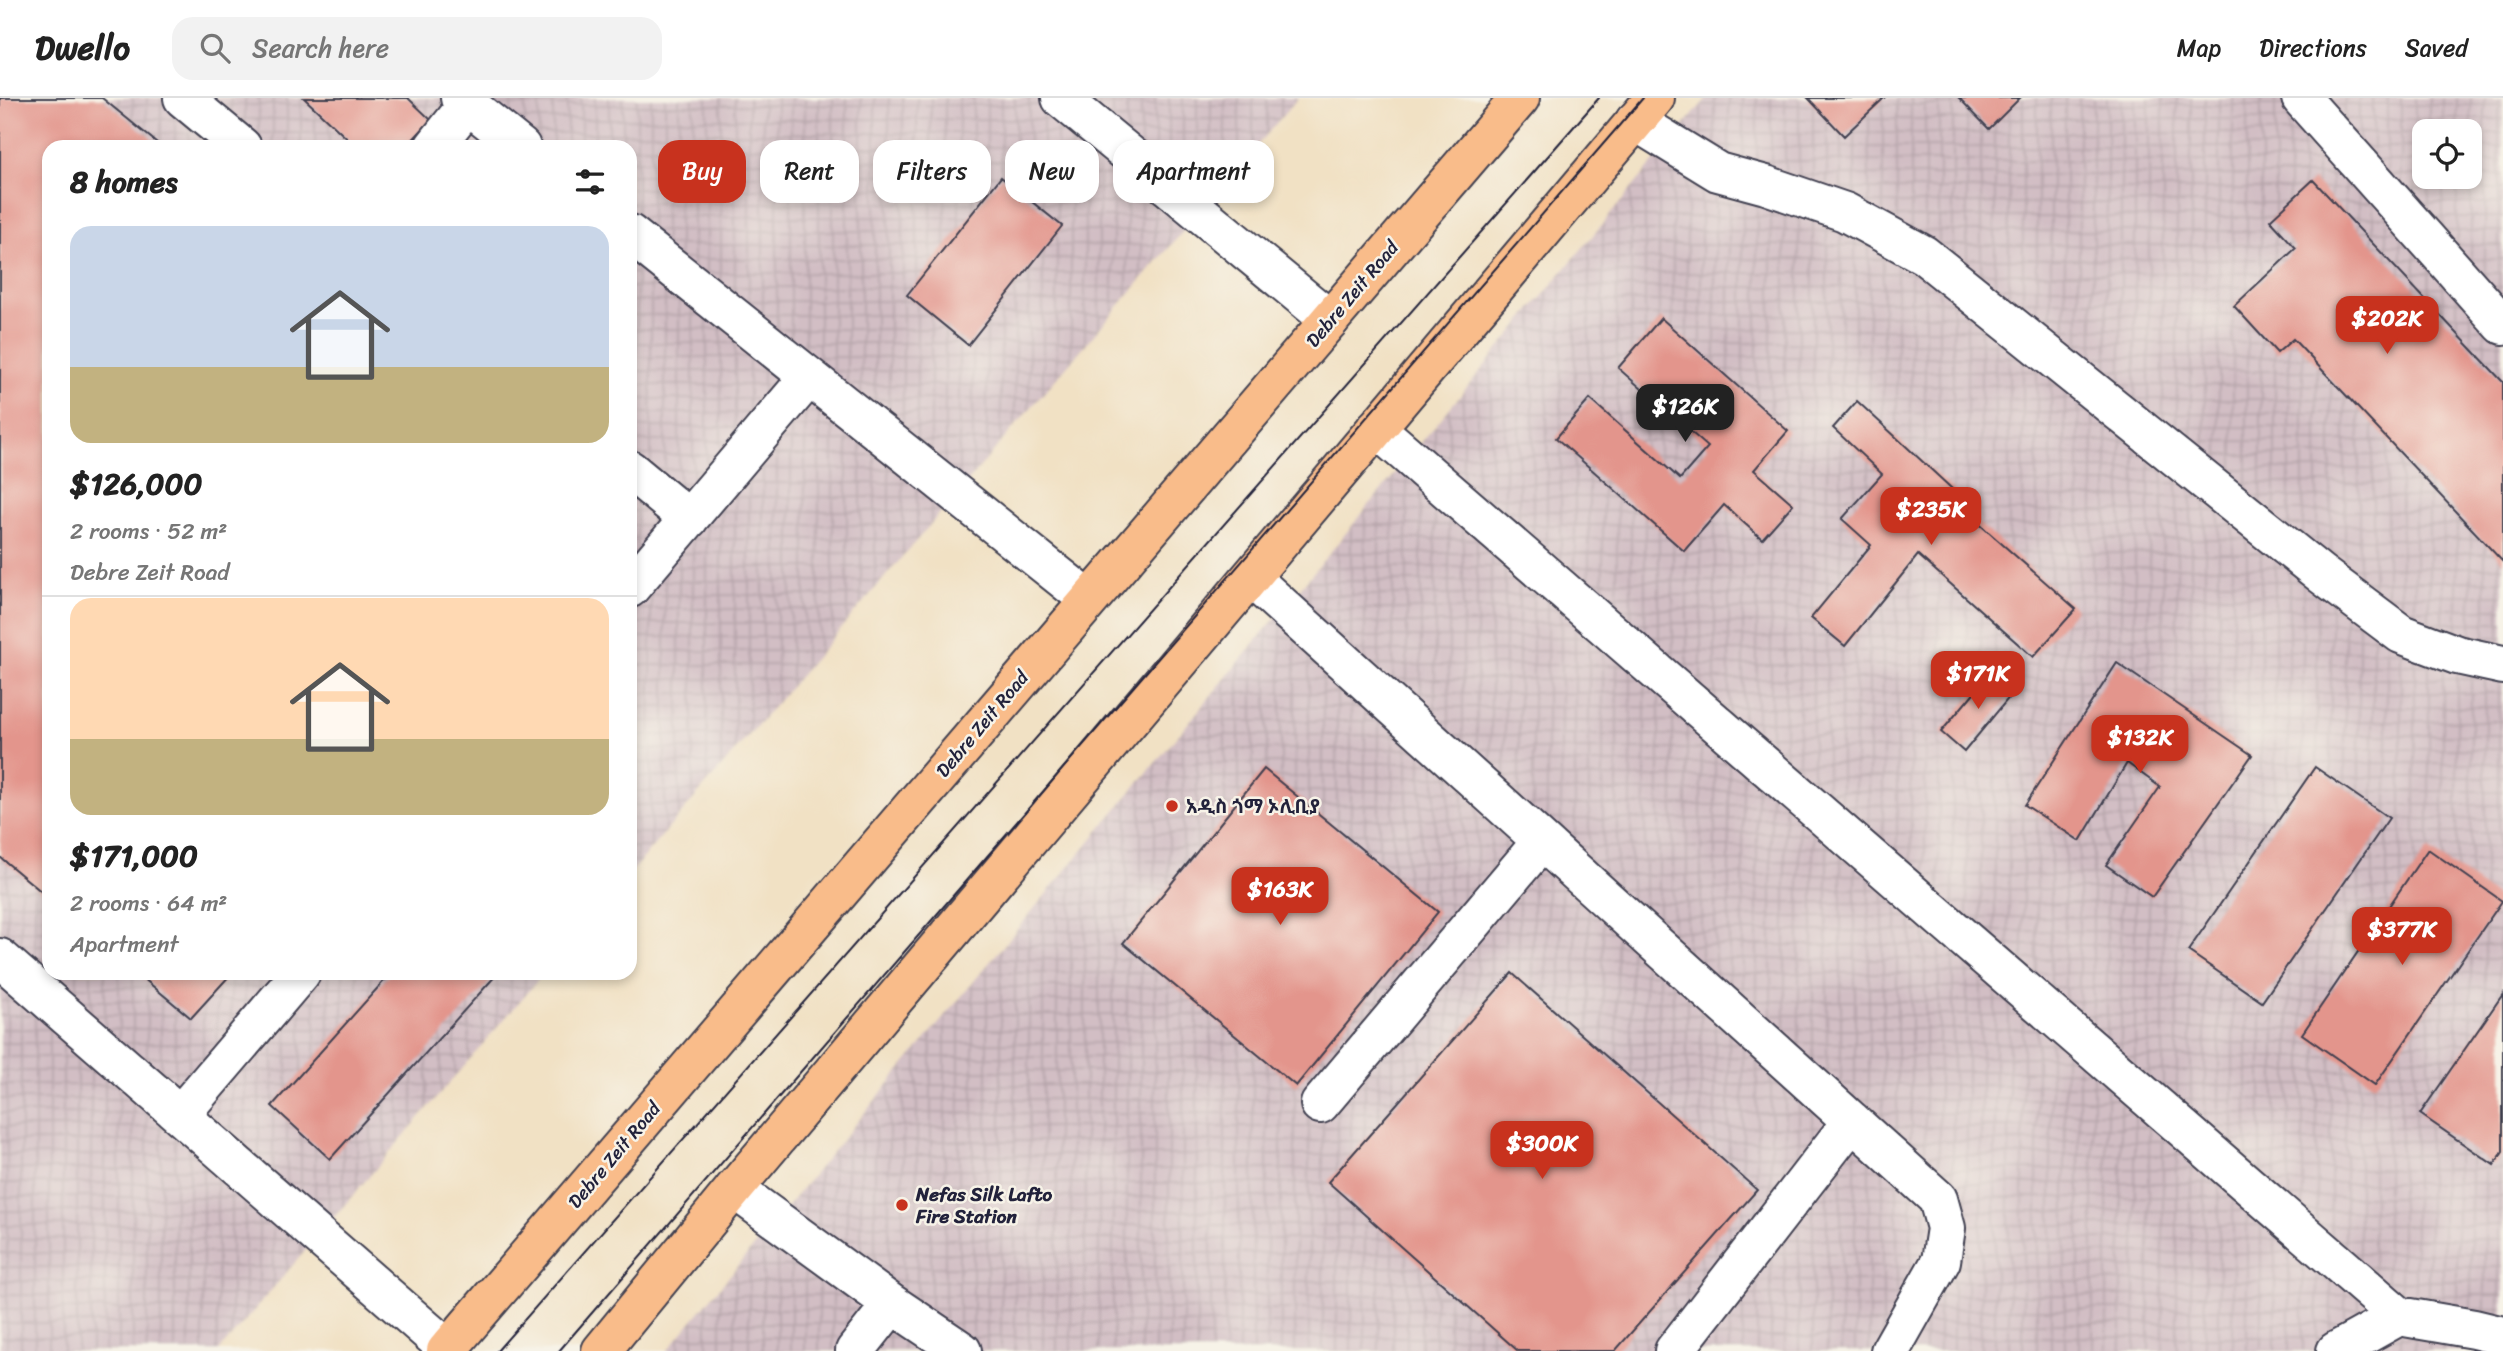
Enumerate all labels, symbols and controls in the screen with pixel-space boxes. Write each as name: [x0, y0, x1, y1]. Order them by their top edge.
search box: [172, 17, 662, 80]
text: Dwello: [35, 19, 130, 77]
text: Search here: [252, 25, 389, 71]
text: Map: [2177, 27, 2221, 69]
text: Directions: [2259, 27, 2367, 69]
text: Saved: [2405, 27, 2468, 69]
icon: search: [196, 29, 234, 67]
map controls: [2412, 119, 2482, 189]
button: locate: [2412, 119, 2482, 189]
chip: Buy: [658, 140, 746, 203]
chip: Rent: [760, 140, 859, 203]
chip: Filters: [873, 140, 991, 203]
chip: New: [1005, 140, 1099, 203]
chip: Apartment: [1113, 140, 1274, 203]
text: 8 homes: [70, 155, 178, 209]
icon: filters: [571, 163, 609, 201]
street label: Debre Zeit Road: [1297, 231, 1408, 355]
icon: home: [277, 272, 403, 398]
pin: $202K: [2338, 296, 2436, 356]
text: $202K: [2352, 298, 2422, 339]
pin: $126K: [1636, 384, 1734, 444]
text: $126K: [1652, 386, 1718, 427]
text: $126,000: [70, 457, 202, 511]
pin: $235K: [1882, 488, 1980, 547]
text: $235K: [1896, 489, 1966, 530]
text: 2 rooms · 52 m²: [70, 511, 227, 552]
text: Debre Zeit Road: [70, 552, 229, 593]
icon: home: [277, 644, 403, 770]
pin: $171K: [1929, 652, 2027, 711]
text: $171K: [1947, 653, 2009, 694]
street label: Debre Zeit Road: [927, 661, 1038, 785]
pin: $132K: [2091, 716, 2189, 775]
text: $132K: [2107, 717, 2173, 758]
place label: አዲስ ጎማ ኦሊቢያ: [1186, 790, 1320, 823]
marker: አዲስ ጎማ ኦሊቢያ: [1164, 798, 1180, 814]
text: $171,000: [70, 829, 198, 883]
pin: $163K: [1231, 868, 1329, 927]
text: $163K: [1247, 869, 1313, 910]
text: 2 rooms · 64 m²: [70, 883, 227, 924]
pin: $377K: [2353, 908, 2451, 967]
text: $377K: [2368, 909, 2436, 950]
text: Apartment: [70, 924, 179, 965]
street label: Debre Zeit Road: [559, 1092, 670, 1216]
pin: $300K: [1493, 1122, 1591, 1181]
text: $300K: [1506, 1123, 1578, 1164]
place label: Nefas Silk Lafto Fire Station: [915, 1178, 1053, 1233]
marker: Nefas Silk Lafto Fire Station: [894, 1197, 910, 1213]

